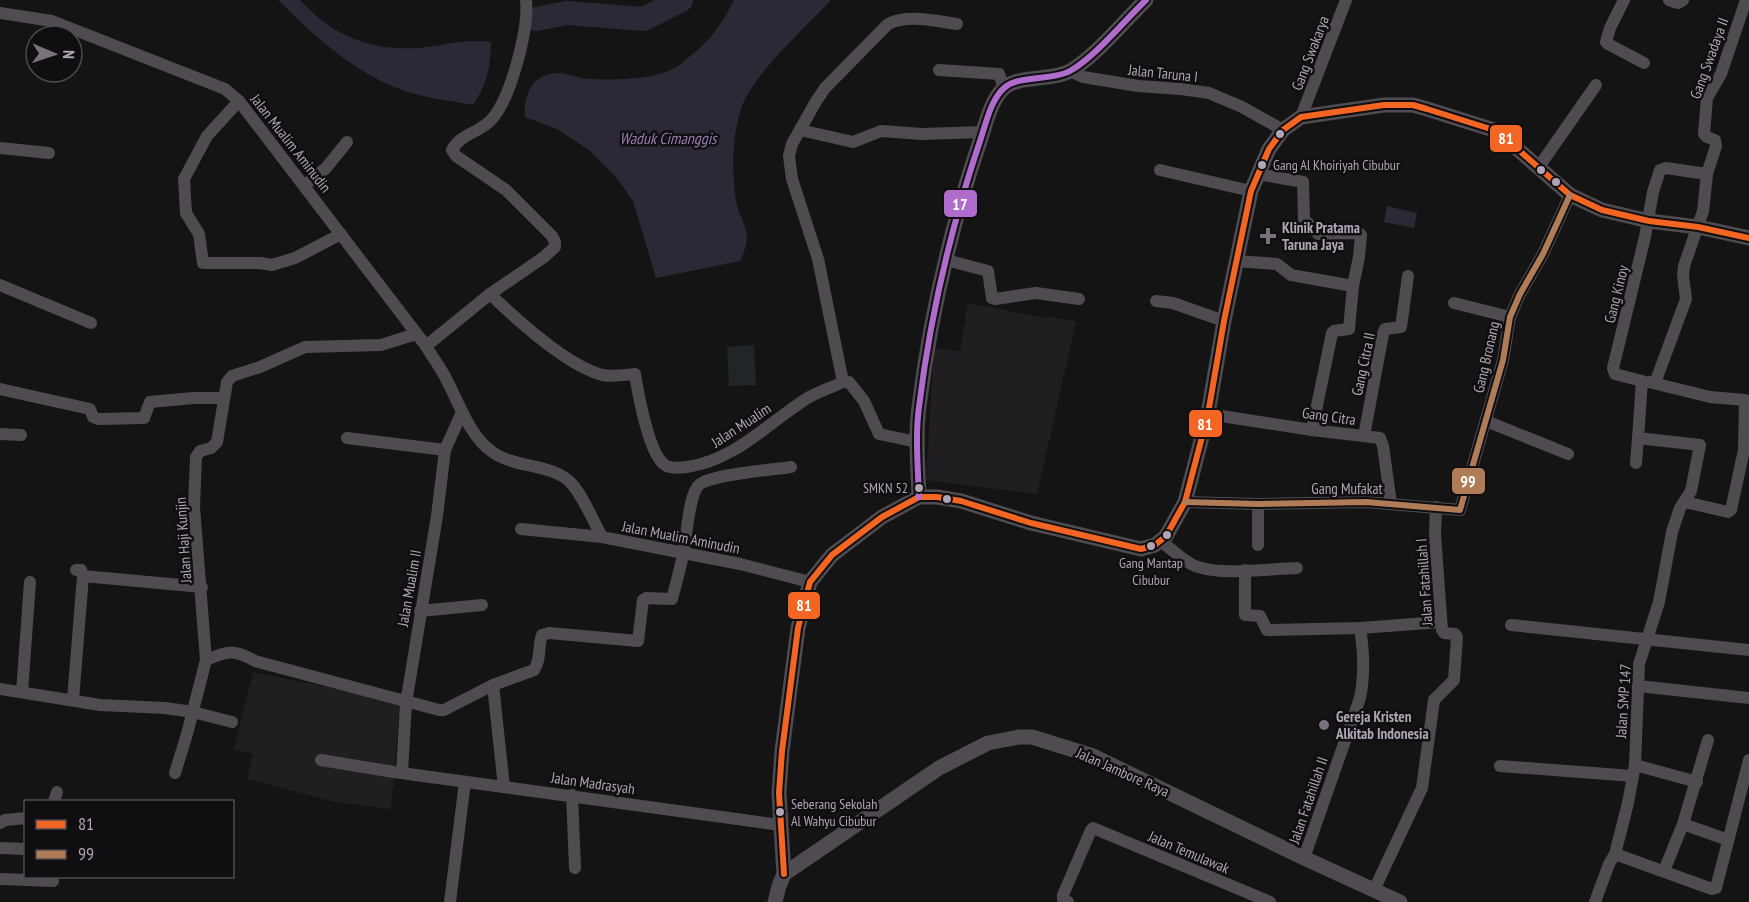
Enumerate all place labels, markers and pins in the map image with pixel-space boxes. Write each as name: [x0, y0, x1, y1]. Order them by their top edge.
unlabelled marker: [1274, 128, 1286, 140]
place label: Gang Al Khoiriyah Cibubur: [1273, 156, 1400, 174]
marker: Gang Al Khoiriyah Cibubur: [1256, 159, 1268, 171]
unlabelled marker: [1535, 164, 1547, 176]
unlabelled marker: [1550, 176, 1562, 188]
place label: Klinik Pratama Taruna Jaya: [1282, 218, 1360, 254]
marker: Klinik Pratama Taruna Jaya: [1259, 227, 1277, 245]
place label: SMKN 52: [863, 479, 908, 497]
marker: SMKN 52: [913, 482, 925, 494]
unlabelled marker: [941, 493, 953, 505]
unlabelled marker: [1161, 529, 1173, 541]
marker: Gang Mantap Cibubur: [1145, 540, 1157, 552]
place label: Gang Mantap Cibubur: [1119, 554, 1183, 589]
place label: Gereja Kristen Alkitab Indonesia: [1335, 707, 1429, 743]
marker: Gereja Kristen Alkitab Indonesia: [1317, 718, 1331, 732]
place label: Seberang Sekolah Al Wahyu Cibubur: [791, 795, 877, 830]
marker: Seberang Sekolah Al Wahyu Cibubur: [774, 806, 786, 818]

